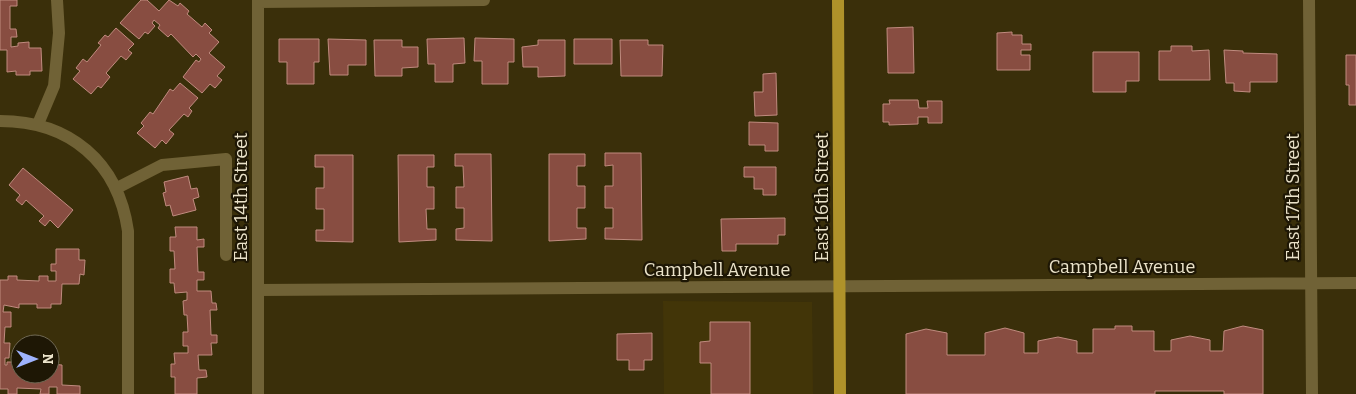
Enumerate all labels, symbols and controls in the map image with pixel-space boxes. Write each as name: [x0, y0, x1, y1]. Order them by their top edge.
street label: East 14th Street: [230, 132, 252, 262]
street label: East 16th Street: [811, 132, 833, 262]
street label: East 17th Street: [1282, 133, 1304, 261]
street label: Campbell Avenue: [1049, 256, 1195, 278]
street label: Campbell Avenue: [644, 259, 790, 281]
north arrow: [10, 334, 60, 384]
text: N: [39, 354, 56, 365]

